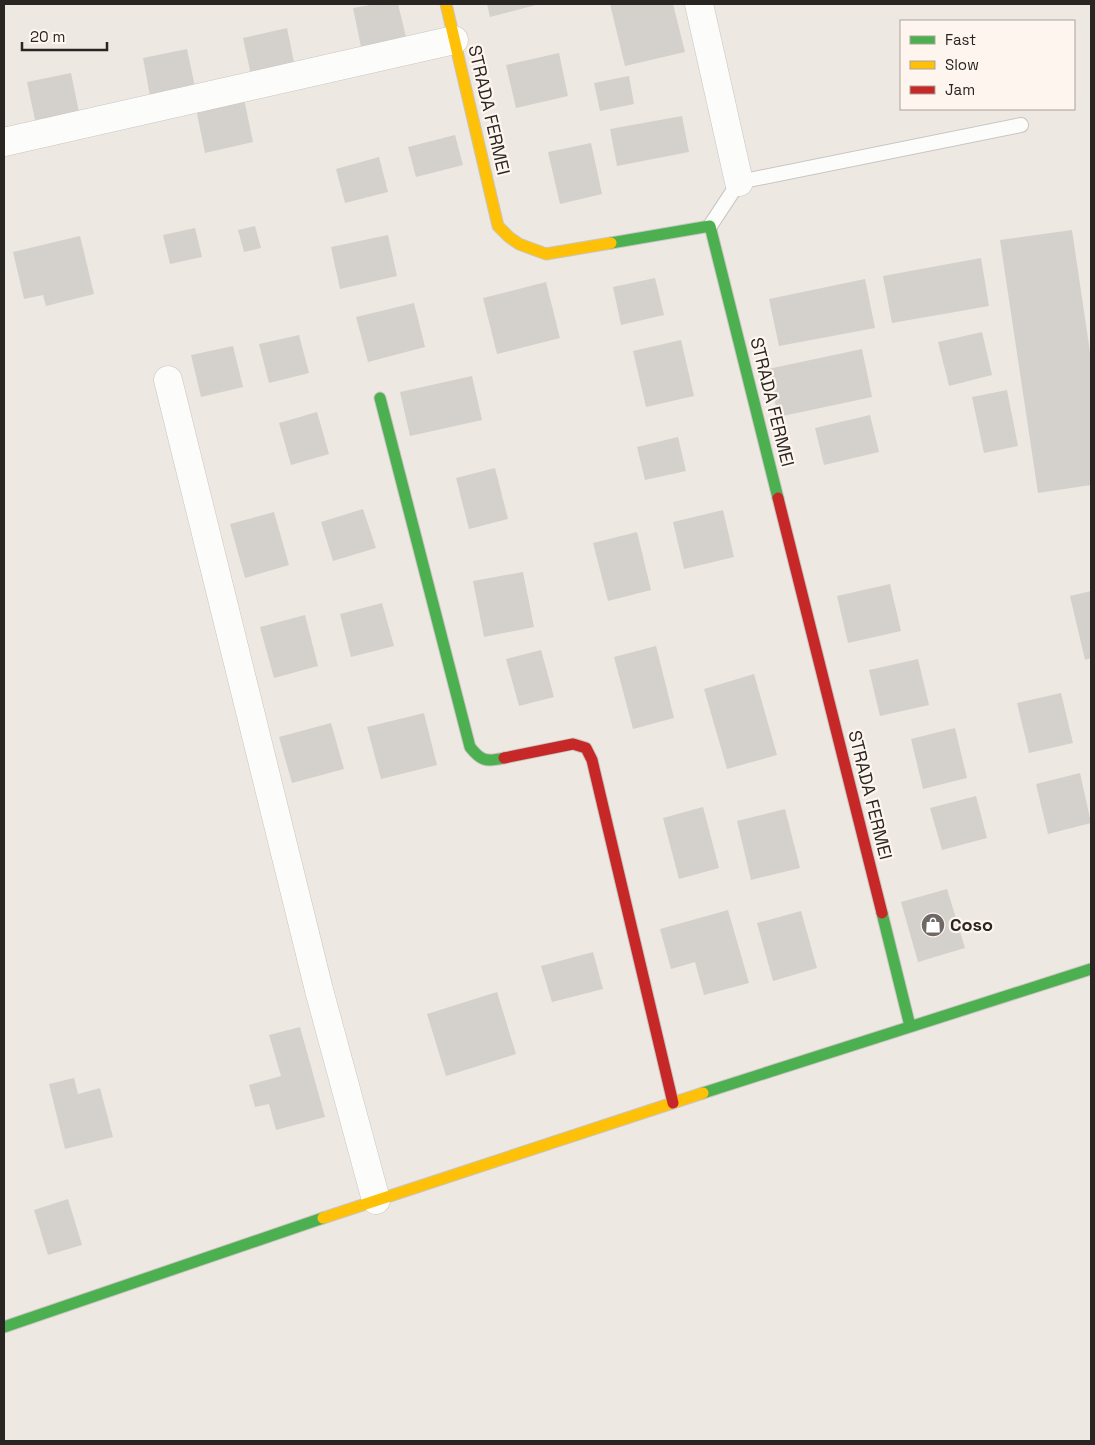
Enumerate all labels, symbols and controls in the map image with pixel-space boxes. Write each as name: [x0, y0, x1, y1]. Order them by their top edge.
scale bar: [22, 20, 108, 52]
legend: [900, 20, 1075, 110]
text: 20 m: [30, 27, 65, 46]
text: Fast: [945, 30, 976, 49]
street label: STRADA FERMEI: [463, 43, 516, 177]
text: Slow: [945, 55, 979, 74]
text: Jam: [945, 80, 975, 99]
street label: STRADA FERMEI: [745, 335, 800, 469]
street label: STRADA FERMEI: [843, 728, 898, 862]
shop icon: Coso: [920, 912, 946, 938]
place label: Coso: [950, 913, 993, 936]

